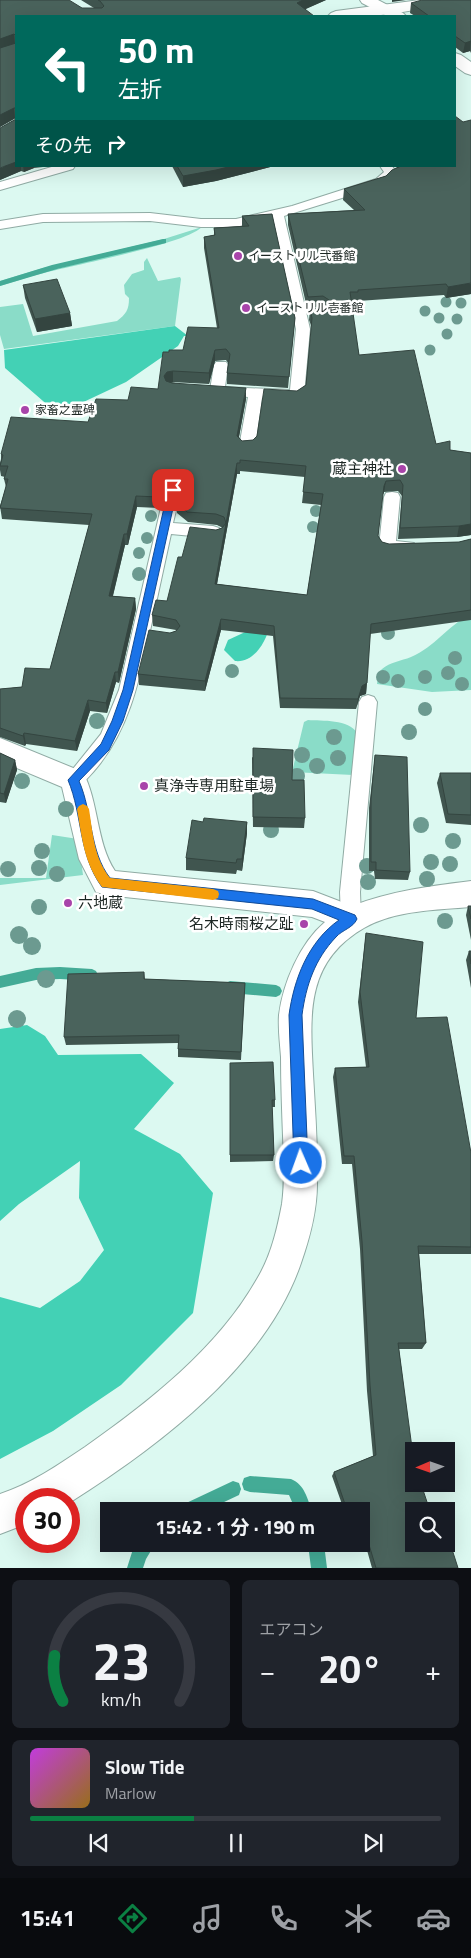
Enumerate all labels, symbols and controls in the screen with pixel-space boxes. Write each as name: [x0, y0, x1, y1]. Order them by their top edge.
text: 50 m: [118, 23, 194, 77]
icon: left: [35, 35, 100, 100]
text: 左折: [118, 72, 162, 106]
text: その先: [35, 130, 92, 159]
icon: right: [102, 130, 130, 158]
place label: イーストリル弐番館: [248, 246, 355, 265]
marker: イーストリル弐番館: [232, 250, 244, 262]
place label: イーストリル壱番館: [256, 298, 363, 317]
marker: イーストリル壱番館: [240, 302, 252, 314]
place label: 家畜之霊碑: [35, 400, 95, 419]
marker: 家畜之霊碑: [19, 404, 31, 416]
place label: 蔵主神社: [332, 457, 392, 480]
marker: 蔵主神社: [396, 463, 408, 475]
pin: [152, 469, 194, 511]
icon: arrive: [159, 476, 187, 504]
place label: 真浄寺専用駐車場: [154, 774, 274, 797]
marker: 真浄寺専用駐車場: [138, 780, 150, 792]
place label: 六地蔵: [78, 891, 123, 914]
marker: 六地蔵: [62, 897, 74, 909]
place label: 名木時雨桜之趾: [189, 912, 294, 935]
marker: 名木時雨桜之趾: [298, 918, 310, 930]
position arrow: [274, 1136, 326, 1188]
north arrow: [405, 1442, 455, 1492]
map controls: [405, 1442, 455, 1552]
speed limit sign: 30: [15, 1488, 80, 1553]
button: search: [405, 1502, 455, 1552]
text: 15:42 · 1 分 · 190 m: [155, 1512, 315, 1541]
text: エアコン: [260, 1617, 324, 1641]
text: 23: [92, 1621, 150, 1700]
text: 20°: [318, 1640, 382, 1698]
text: −: [260, 1649, 275, 1692]
text: +: [425, 1649, 441, 1692]
text: km/h: [101, 1686, 141, 1713]
text: Slow Tide: [105, 1752, 184, 1781]
text: Marlow: [105, 1781, 156, 1805]
icon: previous: [85, 1829, 113, 1857]
icon: pause: [222, 1829, 250, 1857]
icon: next: [359, 1829, 387, 1857]
text: 15:41: [20, 1901, 75, 1935]
icon: directions: [115, 1901, 150, 1936]
icon: music: [190, 1901, 225, 1936]
icon: phone: [266, 1901, 301, 1936]
icon: climate: [341, 1901, 376, 1936]
icon: car: [416, 1901, 451, 1936]

